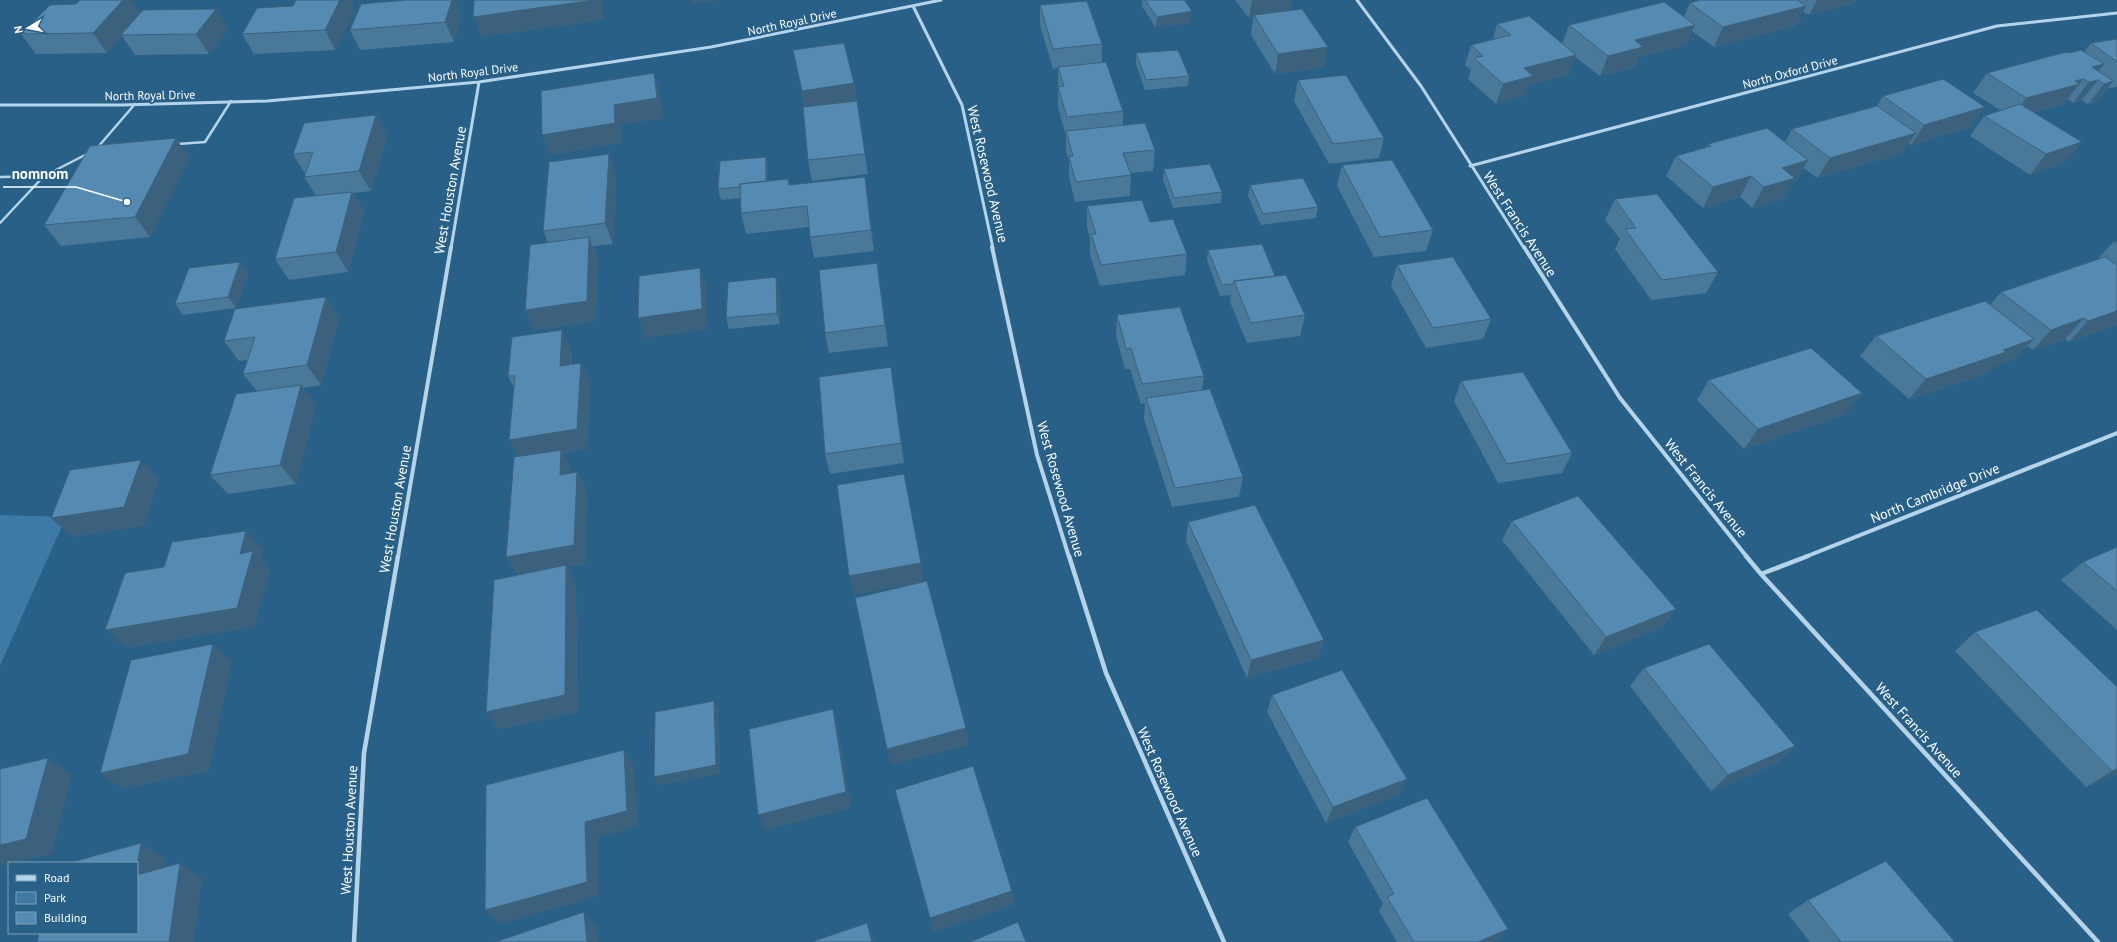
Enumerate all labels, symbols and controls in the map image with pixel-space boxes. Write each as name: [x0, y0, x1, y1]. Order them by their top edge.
street label: North Royal Drive: [746, 5, 838, 39]
north arrow: [8, 8, 48, 48]
text: N: [11, 25, 26, 35]
street label: North Oxford Drive: [1741, 52, 1839, 92]
street label: North Royal Drive: [427, 59, 519, 85]
street label: North Royal Drive: [104, 87, 196, 103]
street label: West Rosewood Avenue: [963, 104, 1013, 244]
street label: West Houston Avenue: [430, 125, 470, 255]
callout: nomnom: [3, 160, 76, 187]
text: nomnom: [12, 164, 68, 183]
street label: West Francis Avenue: [1479, 168, 1561, 280]
street label: West Rosewood Avenue: [1033, 419, 1089, 559]
street label: West Francis Avenue: [1661, 435, 1751, 541]
street label: West Houston Avenue: [375, 444, 415, 574]
street label: North Cambridge Drive: [1868, 459, 2002, 527]
street label: West Francis Avenue: [1871, 679, 1967, 781]
street label: West Rosewood Avenue: [1133, 724, 1207, 860]
street label: West Houston Avenue: [337, 765, 361, 895]
legend: [8, 862, 138, 934]
text: Road: [44, 870, 69, 885]
text: Park: [44, 890, 66, 905]
text: Building: [44, 910, 87, 925]

